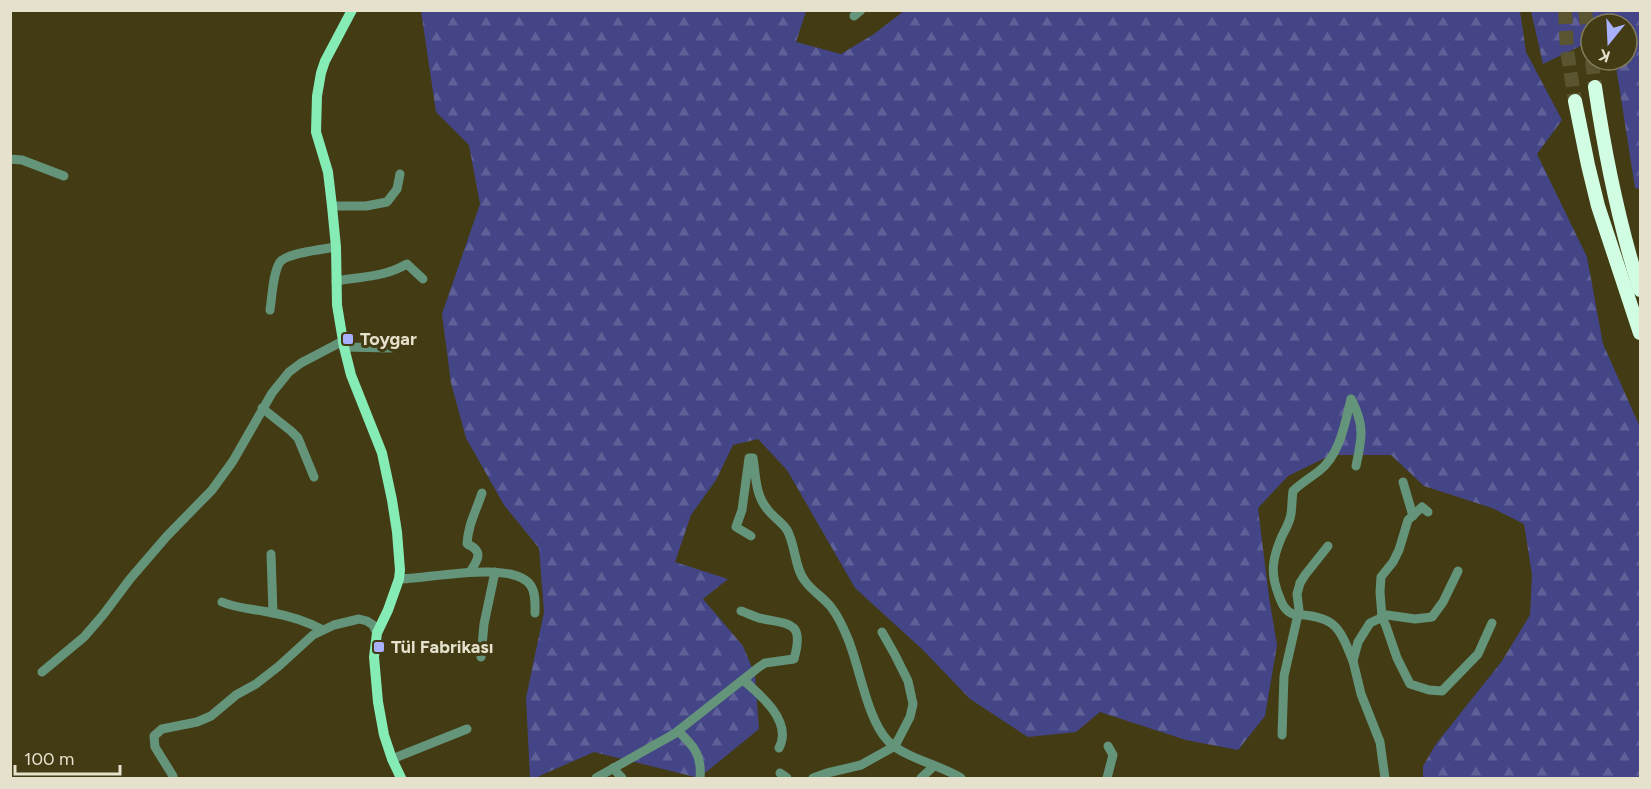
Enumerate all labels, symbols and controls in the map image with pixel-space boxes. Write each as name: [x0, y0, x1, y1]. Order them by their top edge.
north arrow: [1579, 12, 1639, 72]
text: K: [1596, 45, 1613, 66]
place label: Toygar: [360, 328, 417, 350]
marker: Toygar: [341, 332, 355, 346]
place label: Tül Fabrikası: [391, 636, 493, 658]
marker: Tül Fabrikası: [372, 640, 386, 654]
scale bar: [15, 738, 120, 776]
text: 100 m: [24, 748, 74, 770]

